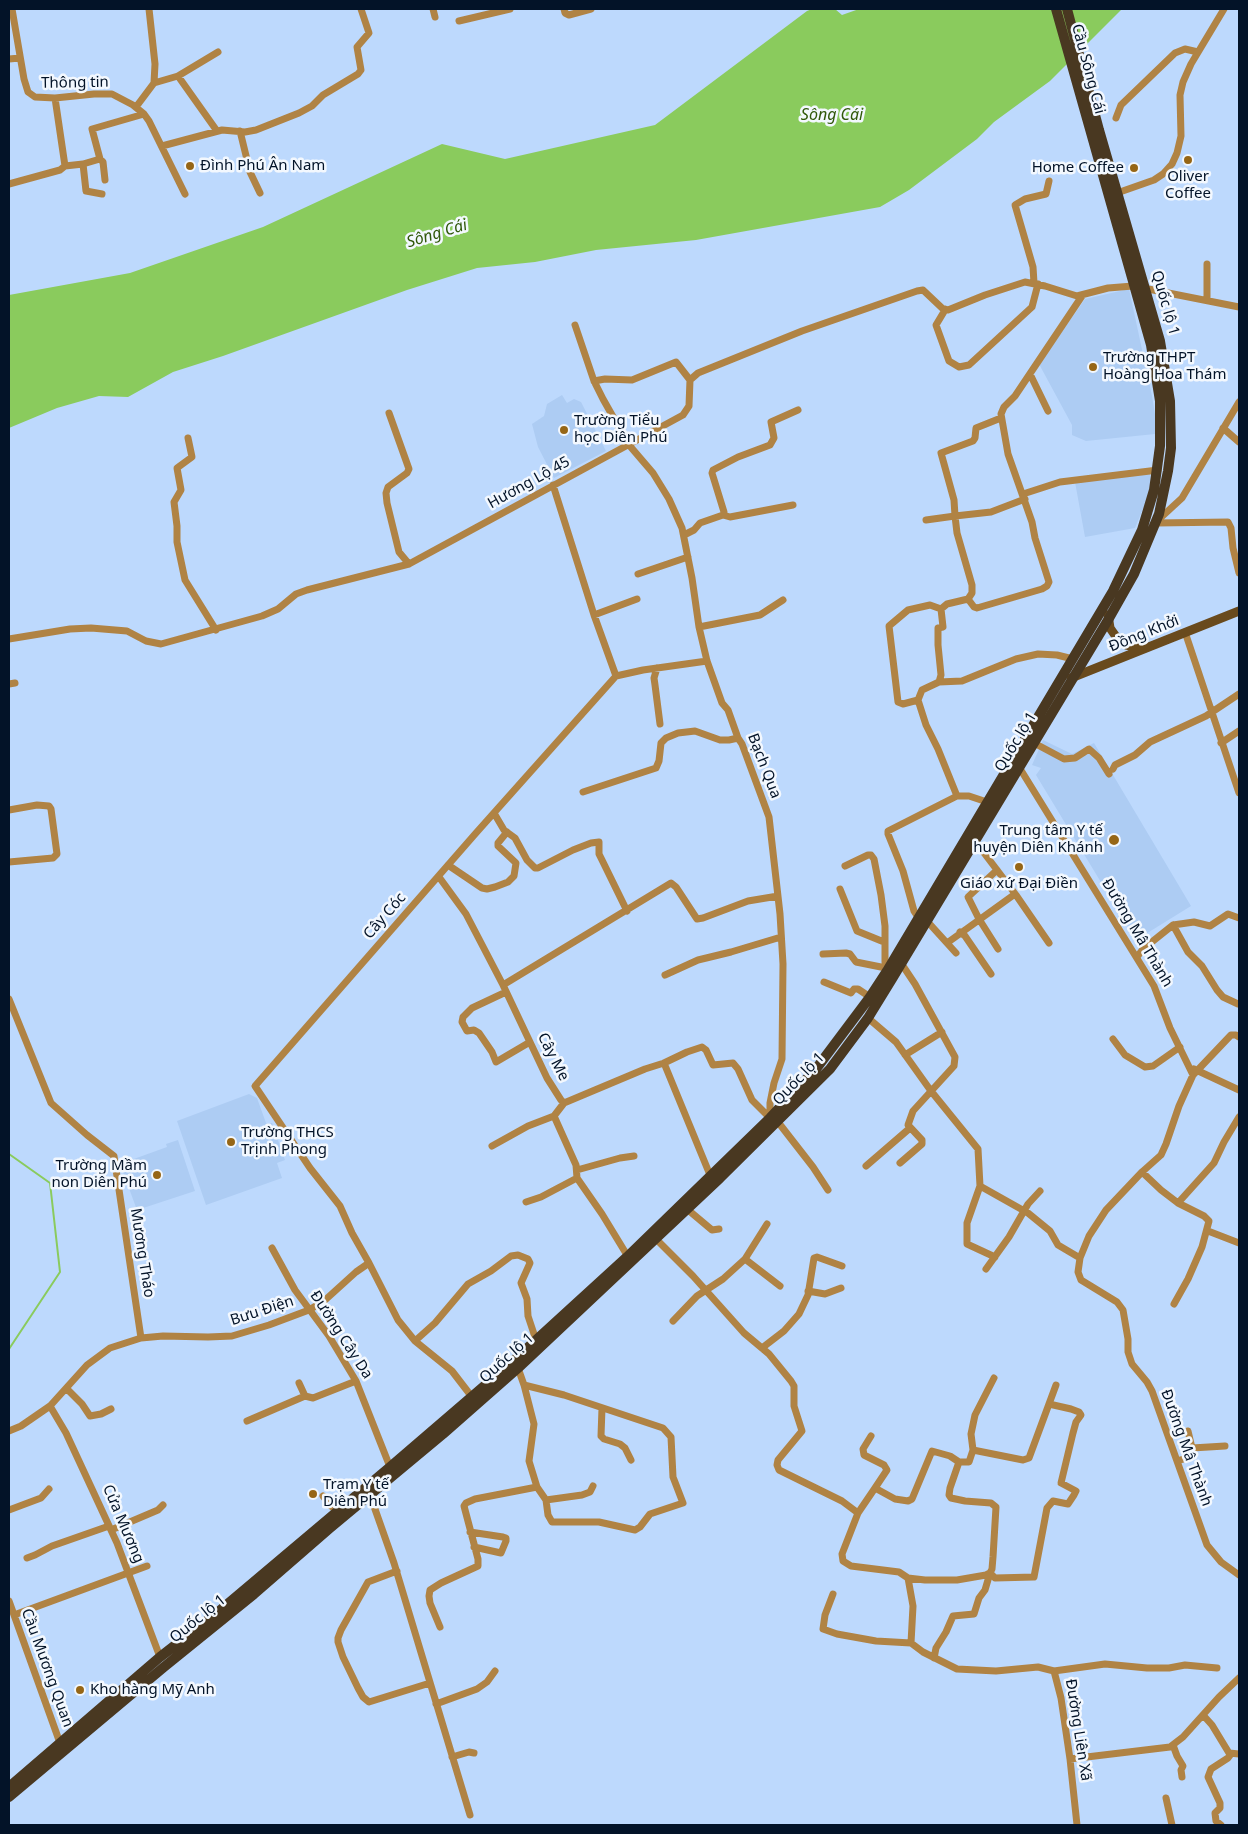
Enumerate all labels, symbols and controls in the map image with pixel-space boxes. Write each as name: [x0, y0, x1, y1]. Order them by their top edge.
street label: Cầu Sông Cái: [1067, 22, 1109, 116]
street label: Thông tin: [41, 73, 109, 93]
water label: Sông Cái: [801, 105, 863, 125]
marker: Oliver Coffee: [1182, 154, 1194, 166]
place label: Đình Phú Ân Nam: [200, 157, 325, 175]
place label: Home Coffee: [1032, 159, 1124, 177]
marker: Đình Phú Ân Nam: [184, 160, 196, 172]
marker: Home Coffee: [1128, 162, 1140, 174]
place label: Oliver Coffee: [1165, 168, 1211, 203]
water label: Sông Cái: [404, 216, 470, 252]
street label: Quốc lộ 1: [1147, 269, 1183, 337]
place label: Trường THPT Hoàng Hoa Thám: [1103, 349, 1227, 384]
marker: Trường THPT Hoàng Hoa Thám: [1087, 361, 1099, 373]
place label: Trường Tiểu học Diên Phú: [574, 412, 668, 447]
marker: Trường Tiểu học Diên Phú: [558, 424, 570, 436]
street label: Hương Lộ 45: [485, 453, 573, 513]
street label: Đồng Khởi: [1106, 612, 1182, 656]
street label: Quốc lộ 1: [991, 709, 1041, 775]
street label: Bạch Qua: [743, 731, 785, 801]
place label: Trung tâm Y tế huyện Diên Khánh: [973, 822, 1103, 857]
marker: Trung tâm Y tế huyện Diên Khánh: [1107, 833, 1121, 847]
marker: Giáo xứ Đại Điền: [1013, 861, 1025, 873]
place label: Giáo xứ Đại Điền: [960, 875, 1078, 893]
street label: Đường Mâ Thành: [1098, 876, 1176, 990]
street label: Cây Cóc: [360, 889, 410, 943]
street label: Cây Me: [533, 1030, 573, 1084]
street label: Quốc lộ 1: [769, 1049, 829, 1109]
place label: Trường THCS Trịnh Phong: [241, 1124, 334, 1159]
marker: Trường THCS Trịnh Phong: [225, 1136, 237, 1148]
place label: Trường Mầm non Diên Phú: [51, 1157, 147, 1192]
marker: Trường Mầm non Diên Phú: [151, 1169, 163, 1181]
street label: Mương Tháo: [126, 1207, 158, 1299]
street label: Đường Cây Da: [306, 1288, 376, 1382]
street label: Bưu Điện: [228, 1292, 296, 1330]
street label: Quốc lộ 1: [476, 1329, 538, 1387]
street label: Đường Mâ Thành: [1156, 1387, 1216, 1509]
place label: Trạm Y tế Diên Phú: [323, 1476, 389, 1511]
street label: Cửa Mương: [98, 1482, 148, 1566]
marker: Trạm Y tế Diên Phú: [307, 1488, 319, 1500]
street label: Quốc lộ 1: [166, 1591, 230, 1647]
street label: Cầu Mương Quan: [17, 1606, 77, 1730]
street label: Đường Liên Xã: [1061, 1678, 1095, 1782]
place label: Kho hàng Mỹ Anh: [90, 1681, 215, 1699]
marker: Kho hàng Mỹ Anh: [74, 1684, 86, 1696]

